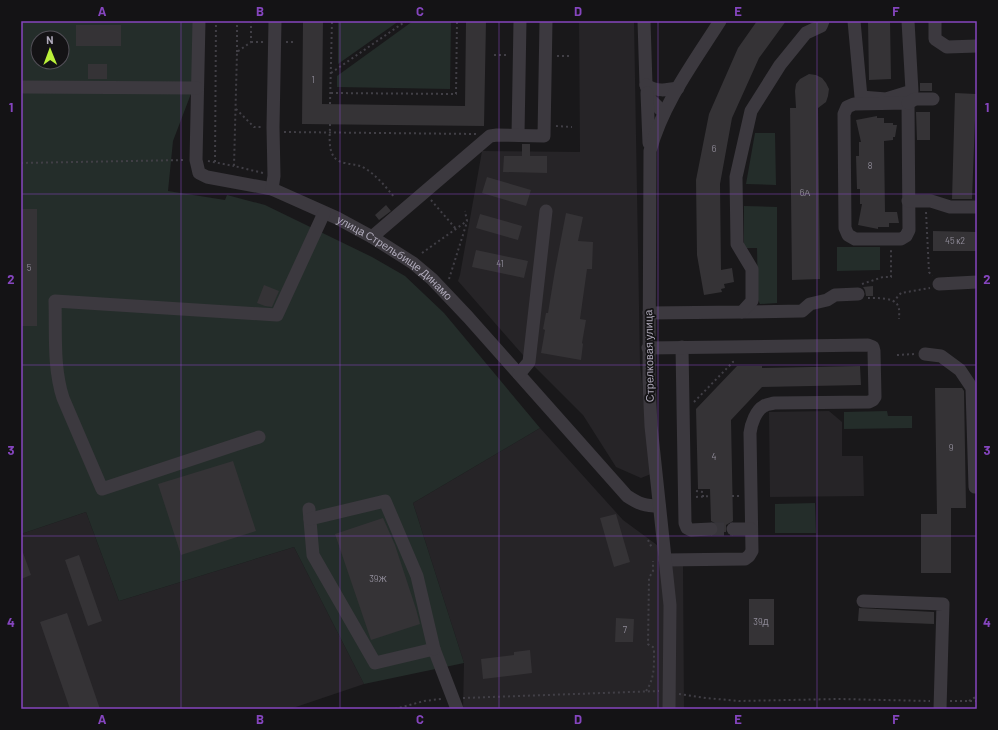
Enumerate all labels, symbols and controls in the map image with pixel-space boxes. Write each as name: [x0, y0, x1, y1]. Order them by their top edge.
text: A: [98, 3, 107, 19]
text: B: [256, 3, 264, 19]
text: C: [416, 3, 424, 19]
text: D: [574, 3, 582, 19]
text: E: [734, 3, 742, 19]
text: F: [892, 3, 900, 19]
north arrow: [30, 30, 70, 70]
text: N: [46, 33, 54, 46]
house number: 1: [311, 74, 315, 85]
text: 1: [9, 99, 13, 115]
text: 1: [985, 99, 989, 115]
house number: 6: [712, 143, 717, 154]
house number: 8: [868, 160, 873, 171]
house number: 6А: [800, 187, 810, 198]
street label: улица Стрельбище Динамо: [335, 212, 455, 302]
house number: 45 к2: [945, 235, 965, 246]
house number: 41: [496, 258, 504, 269]
house number: 5: [27, 262, 32, 273]
text: 2: [7, 271, 15, 287]
text: 2: [983, 271, 991, 287]
street label: Стрелковая улица: [641, 309, 656, 402]
text: 3: [7, 442, 15, 458]
house number: 9: [949, 442, 954, 453]
text: 3: [983, 442, 991, 458]
house number: 4: [712, 451, 717, 462]
house number: 39Ж: [369, 573, 388, 584]
text: 4: [7, 614, 15, 630]
text: 4: [983, 614, 991, 630]
house number: 39Д: [753, 616, 769, 627]
house number: 7: [623, 624, 628, 635]
text: A: [98, 711, 107, 727]
text: B: [256, 711, 264, 727]
text: C: [416, 711, 424, 727]
text: D: [574, 711, 582, 727]
text: E: [734, 711, 742, 727]
text: F: [892, 711, 900, 727]

